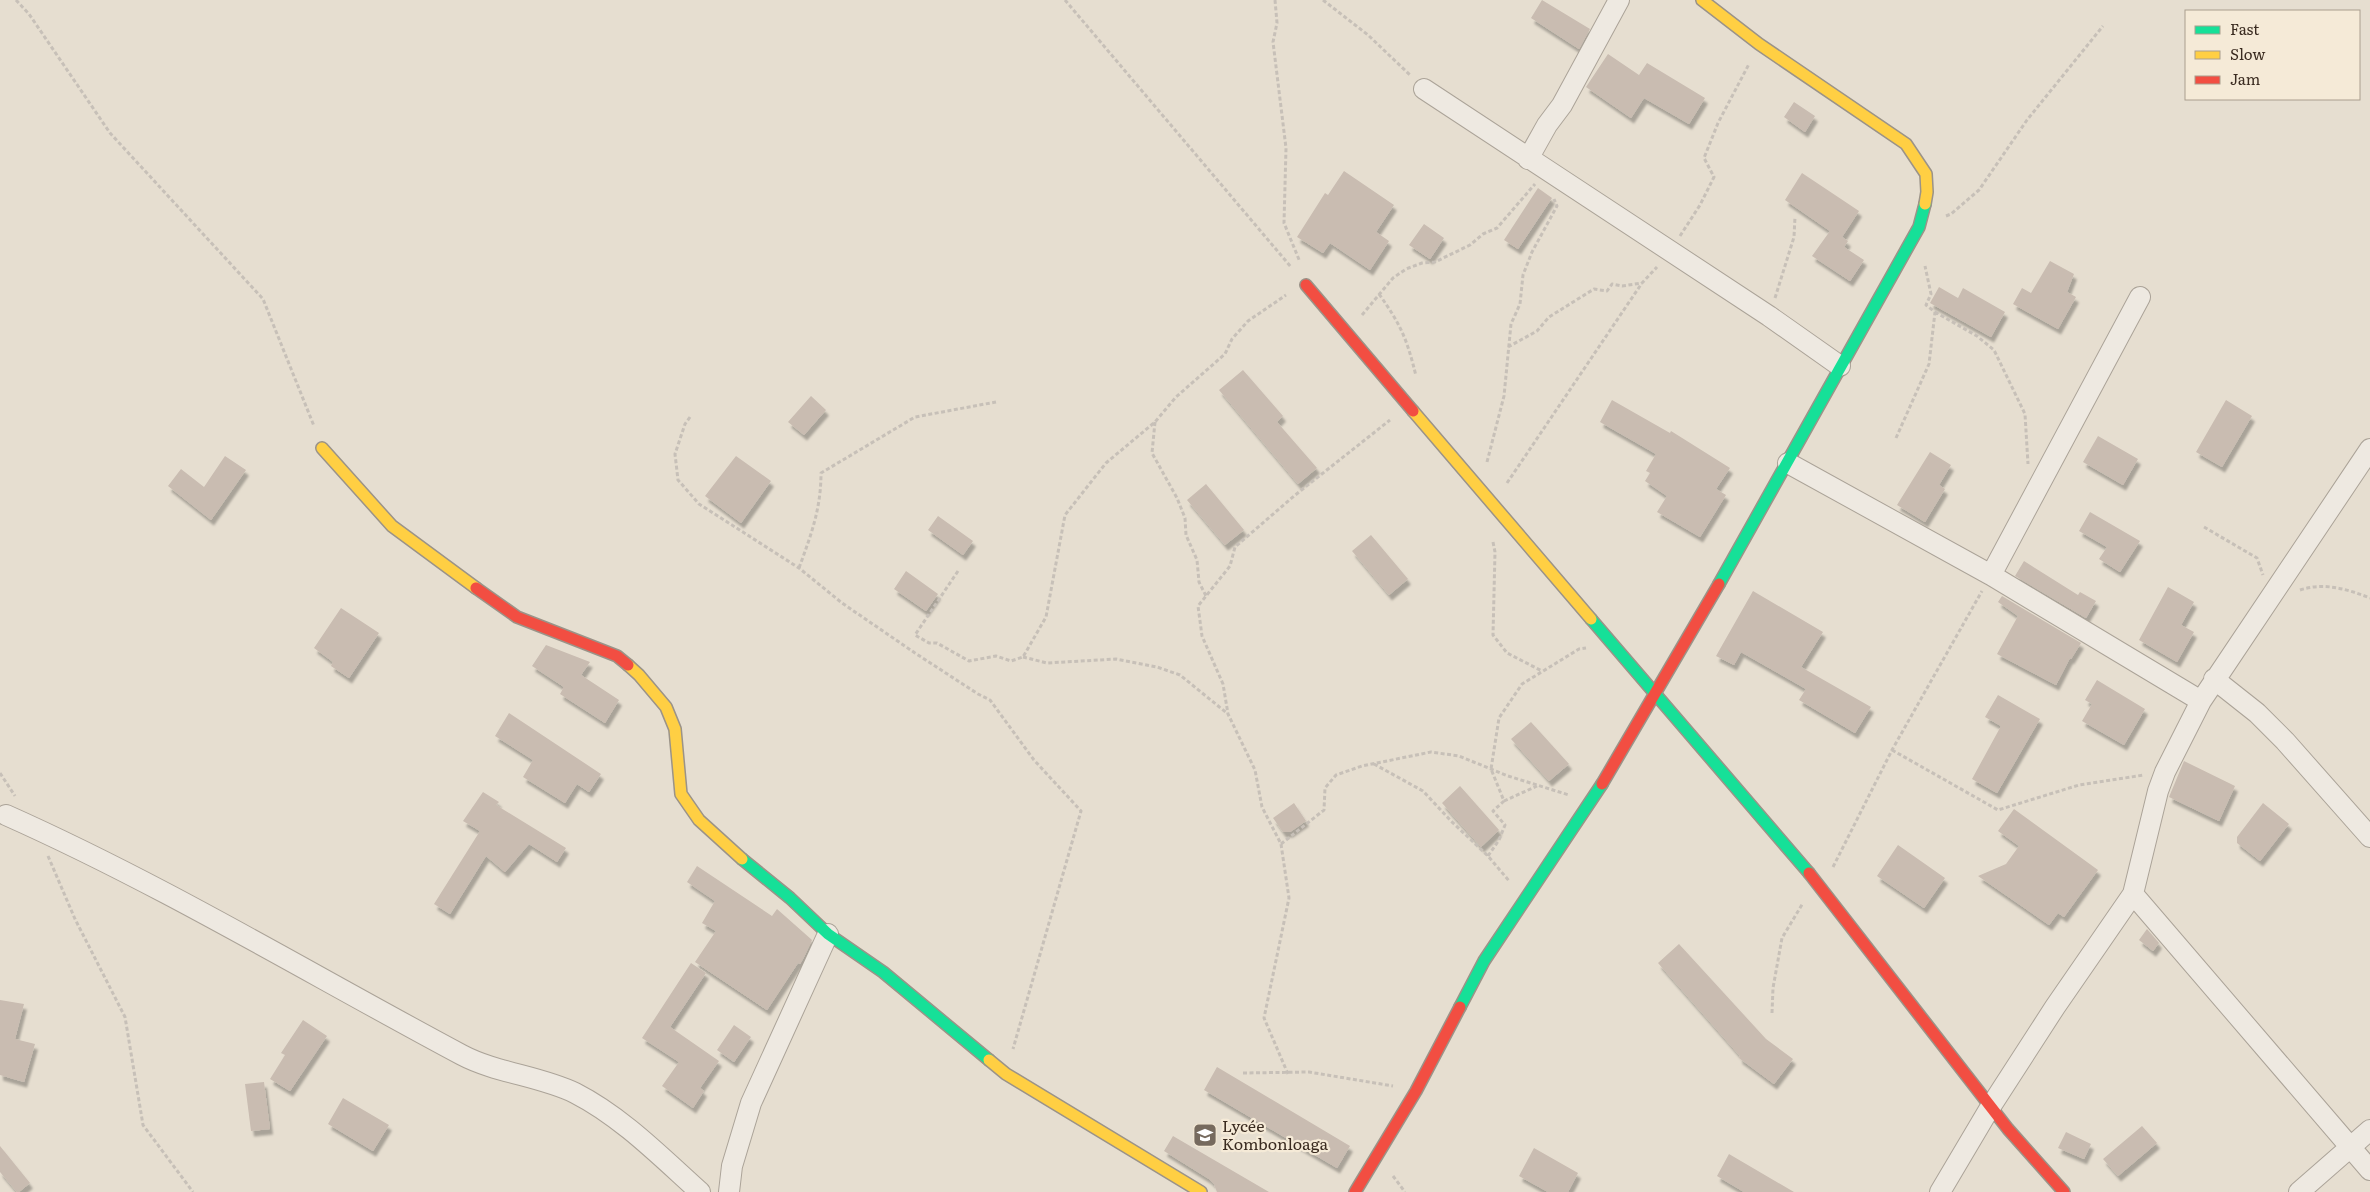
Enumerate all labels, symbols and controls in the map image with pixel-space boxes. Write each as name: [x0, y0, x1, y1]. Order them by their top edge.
legend: [2185, 10, 2360, 100]
text: Fast: [2230, 17, 2259, 40]
text: Slow: [2230, 42, 2265, 65]
text: Jam: [2230, 67, 2261, 90]
place label: Lycée Kombonloaga: [1222, 1113, 1328, 1155]
school or university icon: Lycée Kombonloaga: [1192, 1122, 1218, 1148]

